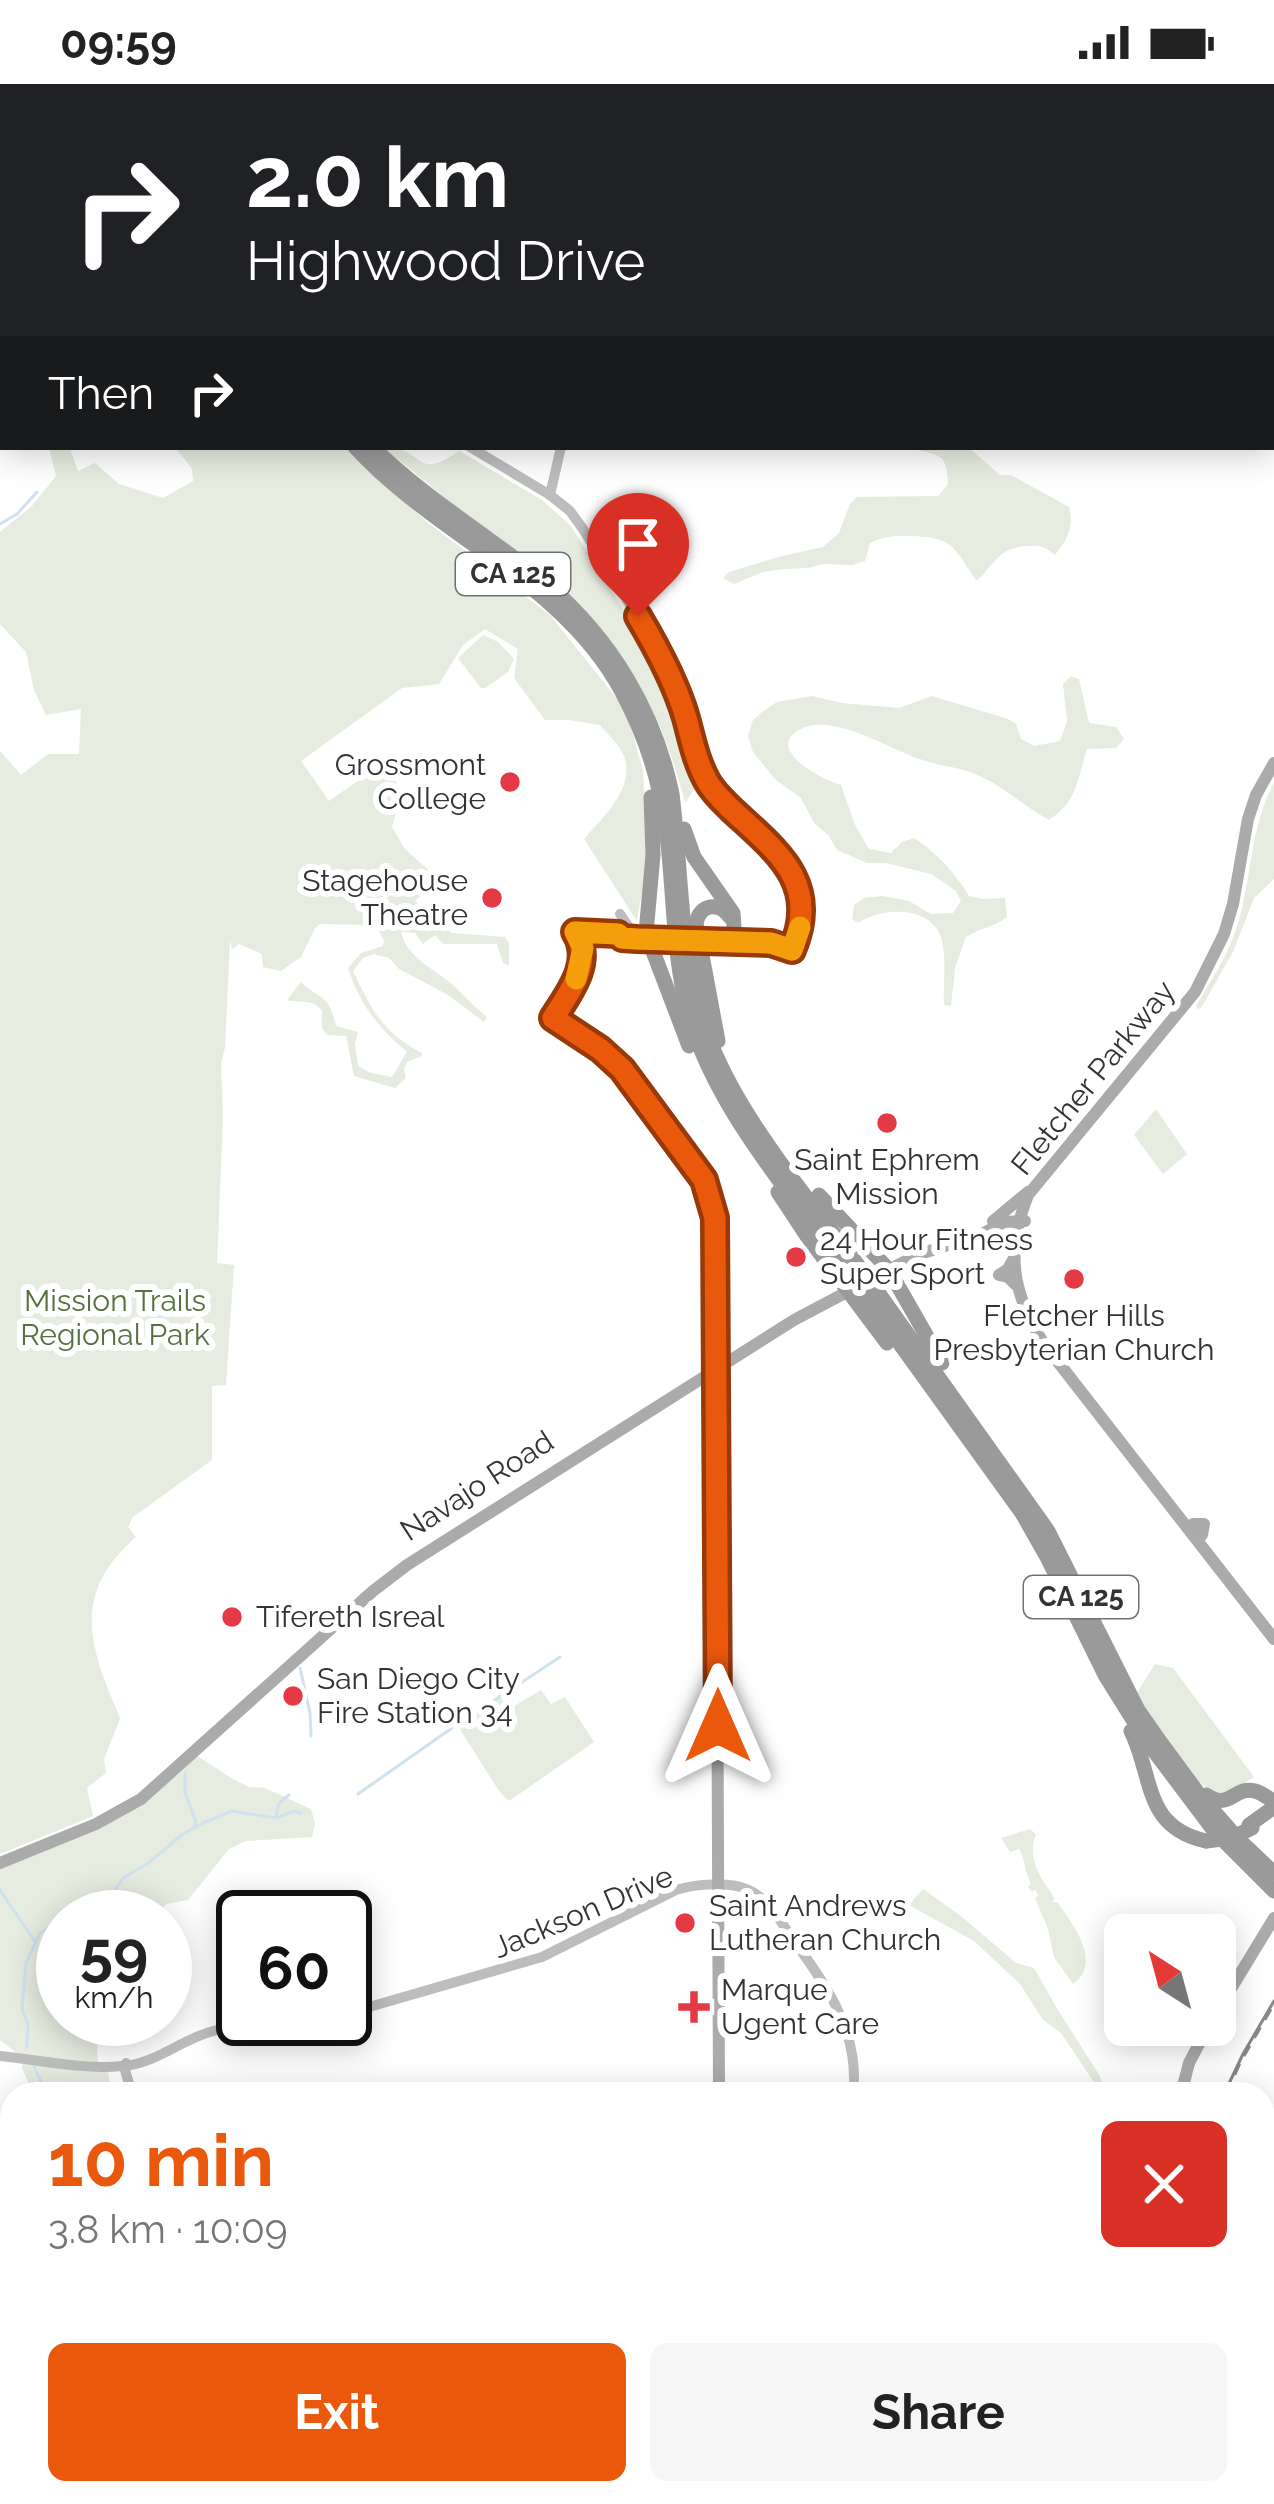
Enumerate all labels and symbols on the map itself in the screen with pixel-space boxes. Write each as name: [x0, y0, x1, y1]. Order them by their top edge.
pin: [587, 493, 689, 616]
road number: CA 125: [456, 553, 570, 595]
place label: Grossmont College: [335, 747, 486, 816]
marker: Grossmont College: [497, 769, 523, 795]
place label: Stagehouse Theatre: [302, 863, 468, 932]
marker: Stagehouse Theatre: [479, 885, 505, 911]
street label: Fletcher Parkway: [1004, 974, 1182, 1182]
marker: Saint Ephrem Mission: [874, 1110, 900, 1136]
place label: Saint Ephrem Mission: [794, 1142, 980, 1211]
place label: 24 Hour Fitness Super Sport: [820, 1222, 1033, 1291]
marker: 24 Hour Fitness Super Sport: [783, 1244, 809, 1270]
marker: Fletcher Hills Presbyterian Church: [1061, 1266, 1087, 1292]
park label: Mission Trails Regional Park: [20, 1283, 210, 1352]
place label: Fletcher Hills Presbyterian Church: [934, 1298, 1214, 1367]
street label: Navajo Road: [394, 1423, 560, 1548]
road number: CA 125: [1024, 1576, 1138, 1618]
place label: Tifereth Isreal: [256, 1599, 445, 1634]
marker: Tifereth Isreal: [219, 1604, 245, 1630]
place label: San Diego City Fire Station 34: [317, 1661, 520, 1730]
position arrow: [655, 1663, 781, 1789]
marker: San Diego City Fire Station 34: [280, 1683, 306, 1709]
street label: Jackson Drive: [488, 1858, 678, 1965]
place label: Saint Andrews Lutheran Church: [709, 1888, 941, 1957]
speed limit sign: 60: [216, 1890, 372, 2046]
marker: Saint Andrews Lutheran Church: [672, 1910, 698, 1936]
north arrow: [1104, 1914, 1236, 2046]
place label: Marque Ugent Care: [721, 1972, 879, 2041]
marker: Marque Ugent Care: [678, 1991, 710, 2023]

